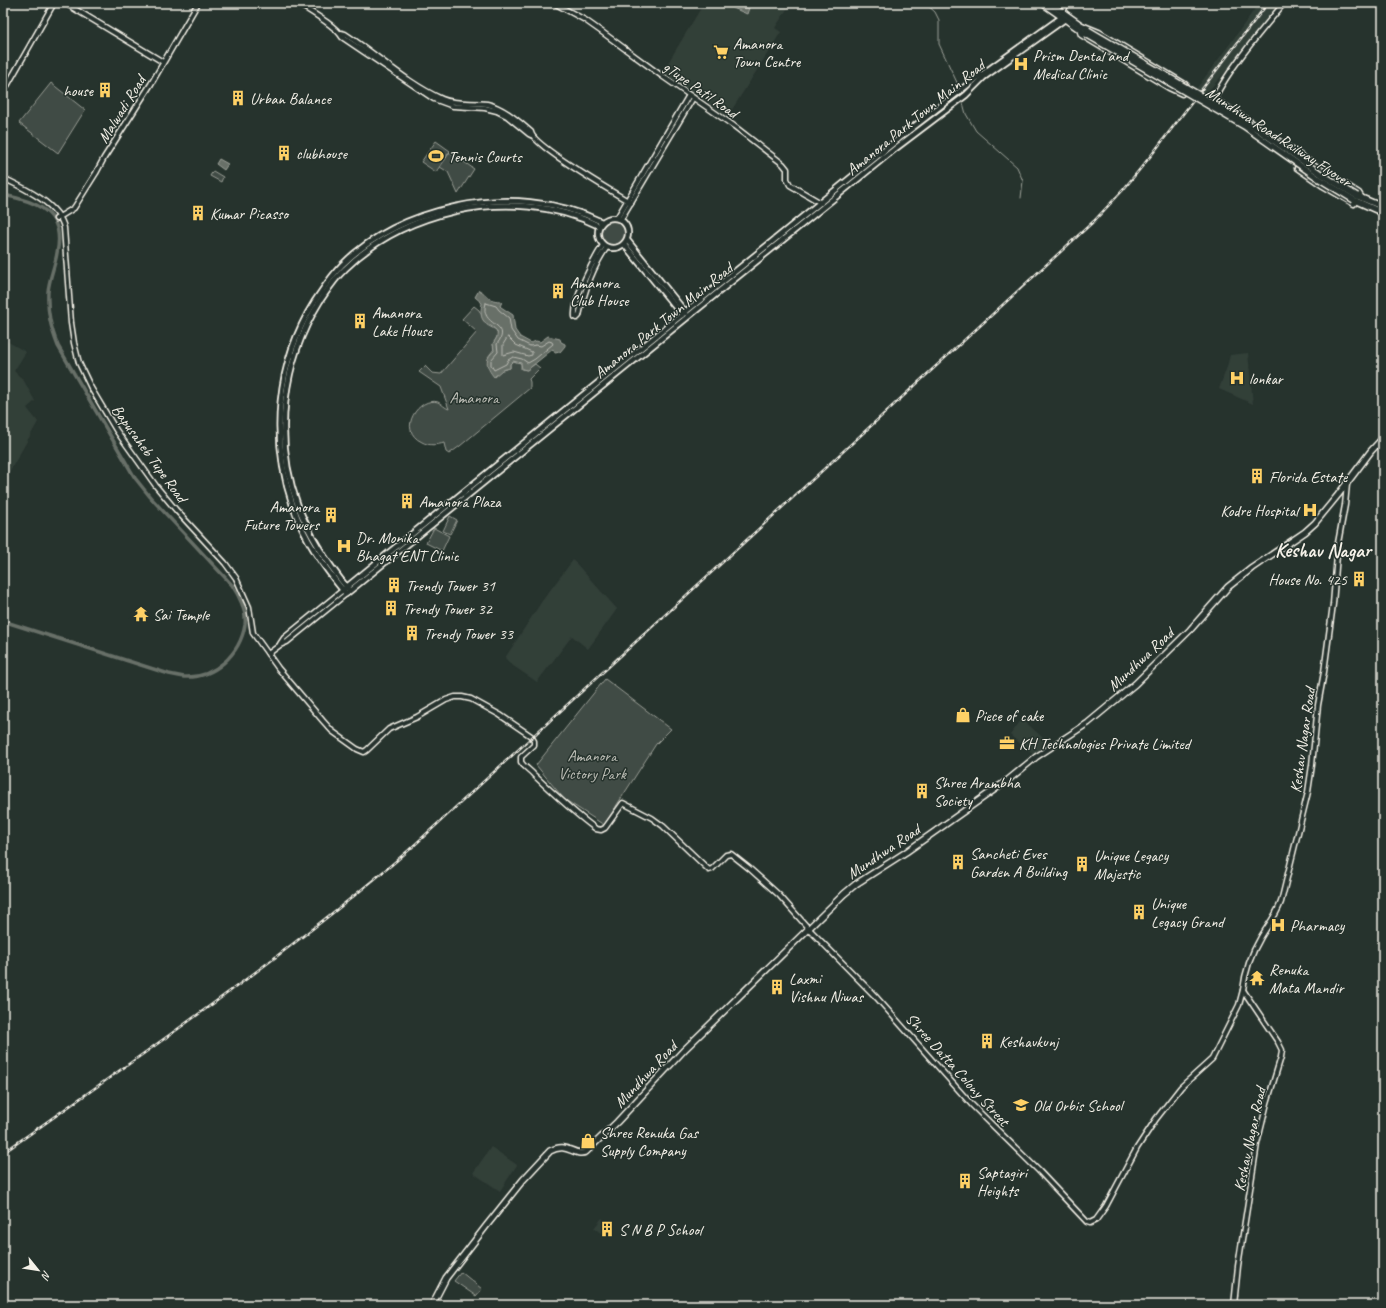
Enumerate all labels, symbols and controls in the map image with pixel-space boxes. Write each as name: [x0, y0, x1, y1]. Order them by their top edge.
place label: Amanora Town Centre: [733, 34, 802, 72]
supermarket icon: Amanora Town Centre: [712, 43, 730, 61]
place label: Prism Dental and Medical Clinic: [1033, 46, 1131, 84]
street label: Amanora Park Town Main Road: [842, 54, 991, 180]
hospital icon: Prism Dental and Medical Clinic: [1012, 55, 1030, 73]
street label: gTupe Patil Road: [659, 57, 744, 125]
street label: Malwadi Road: [93, 70, 152, 147]
place label: house: [63, 81, 95, 101]
building icon: house: [96, 81, 114, 99]
street label: Mundhwa Road Railway Flyover: [1202, 82, 1356, 192]
building icon: Urban Balance: [229, 89, 247, 107]
place label: Urban Balance: [250, 89, 333, 109]
building icon: clubhouse: [275, 144, 293, 162]
place label: clubhouse: [296, 144, 349, 164]
sports icon: Tennis Courts: [427, 147, 445, 165]
place label: Tennis Courts: [448, 147, 523, 167]
building icon: Kumar Picasso: [189, 204, 207, 222]
place label: Kumar Picasso: [210, 204, 290, 224]
street label: Amanora Park Town Main Road: [590, 257, 739, 383]
place label: Amanora Club House: [570, 273, 630, 311]
building icon: Amanora Club House: [549, 282, 567, 300]
place label: Amanora Lake House: [372, 303, 434, 341]
building icon: Amanora Lake House: [351, 312, 369, 330]
hospital icon: lonkar: [1228, 369, 1246, 387]
place label: lonkar: [1249, 369, 1285, 389]
park label: Amanora: [449, 388, 500, 408]
street label: Bapusaheb Tupe Road: [107, 401, 193, 509]
building icon: Florida Estate: [1248, 467, 1266, 485]
place label: Florida Estate: [1269, 467, 1349, 487]
building icon: Amanora Plaza: [398, 492, 416, 510]
place label: Amanora Plaza: [419, 492, 502, 512]
place label: Amanora Future Towers: [244, 497, 321, 535]
place label: Kodre Hospital: [1220, 501, 1301, 521]
hospital icon: Kodre Hospital: [1301, 501, 1319, 519]
building icon: Amanora Future Towers: [322, 506, 340, 524]
place label: Dr. Monika Bhagat ENT Clinic: [356, 528, 460, 566]
hospital icon: Dr. Monika Bhagat ENT Clinic: [335, 537, 353, 555]
district label: Keshav Nagar: [1275, 538, 1374, 563]
place label: House No. 425: [1269, 570, 1348, 590]
building icon: House No. 425: [1350, 570, 1368, 588]
building icon: Trendy Tower 31: [385, 576, 403, 594]
place label: Trendy Tower 31: [406, 576, 496, 596]
building icon: Trendy Tower 32: [382, 599, 400, 617]
place label: Trendy Tower 32: [403, 599, 494, 619]
temple icon: Sai Temple: [132, 605, 150, 623]
place label: Sai Temple: [153, 605, 211, 625]
street label: Mundhwa Road: [1103, 622, 1180, 696]
building icon: Trendy Tower 33: [403, 624, 421, 642]
place label: Trendy Tower 33: [424, 624, 515, 644]
street label: Keshav Nagar Road: [1286, 684, 1321, 794]
shop icon: Piece of cake: [954, 706, 972, 724]
place label: Piece of cake: [975, 706, 1045, 726]
office icon: KH Technologies Private Limited: [998, 734, 1016, 752]
place label: KH Technologies Private Limited: [1019, 734, 1193, 754]
park label: Amanora Victory Park: [558, 746, 627, 784]
place label: Shree Arambha Society: [934, 773, 1021, 811]
building icon: Shree Arambha Society: [913, 782, 931, 800]
street label: Mundhwa Road: [843, 819, 926, 884]
place label: Sancheti Eves Garden A Building: [970, 844, 1068, 882]
place label: Unique Legacy Majestic: [1094, 846, 1170, 884]
building icon: Sancheti Eves Garden A Building: [949, 853, 967, 871]
building icon: Unique Legacy Majestic: [1073, 855, 1091, 873]
place label: Unique Legacy Grand: [1151, 894, 1226, 932]
building icon: Unique Legacy Grand: [1130, 903, 1148, 921]
hospital icon: Pharmacy: [1269, 916, 1287, 934]
place label: Pharmacy: [1290, 916, 1346, 936]
place label: Renuka Mata Mandir: [1269, 960, 1346, 998]
place label: Laxmi Vishnu Niwas: [789, 969, 864, 1007]
temple icon: Renuka Mata Mandir: [1248, 969, 1266, 987]
building icon: Laxmi Vishnu Niwas: [768, 978, 786, 996]
street label: Shree Datta Colony Street: [901, 1009, 1015, 1132]
building icon: Keshavkunj: [978, 1032, 996, 1050]
place label: Keshavkunj: [999, 1032, 1060, 1052]
street label: Mundhwa Road: [610, 1035, 684, 1112]
street label: Keshav Nagar Road: [1229, 1083, 1271, 1193]
school or university icon: Old Orbis School: [1012, 1096, 1030, 1114]
place label: Old Orbis School: [1033, 1096, 1126, 1116]
place label: Shree Renuka Gas Supply Company: [600, 1123, 699, 1161]
shop icon: Shree Renuka Gas Supply Company: [579, 1132, 597, 1150]
place label: Saptagiri Heights: [977, 1163, 1029, 1201]
building icon: Saptagiri Heights: [956, 1172, 974, 1190]
building icon: S N B P School: [598, 1220, 616, 1238]
place label: S N B P School: [619, 1220, 705, 1240]
north arrow: [18, 1250, 58, 1290]
text: N: [38, 1269, 54, 1283]

